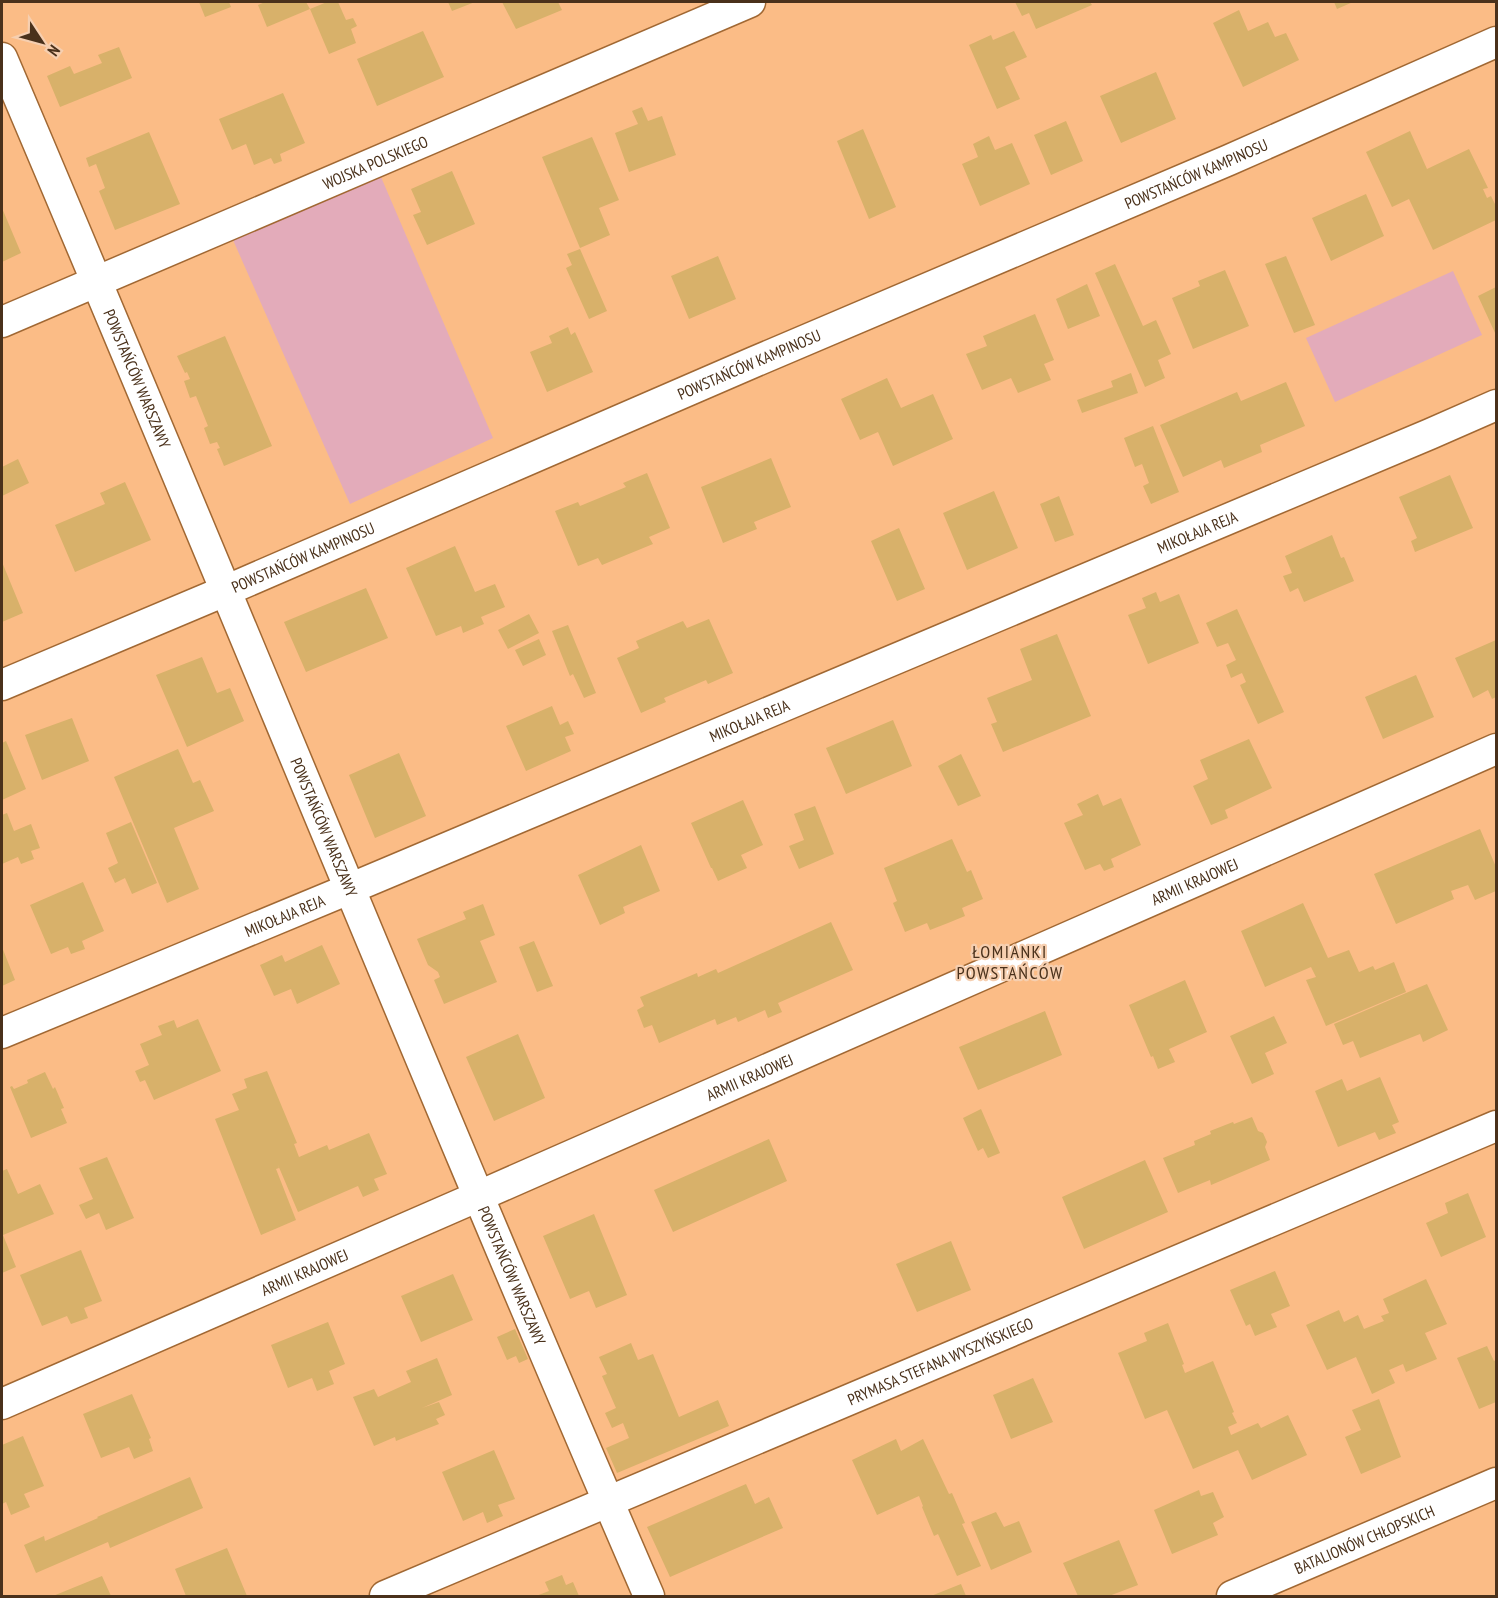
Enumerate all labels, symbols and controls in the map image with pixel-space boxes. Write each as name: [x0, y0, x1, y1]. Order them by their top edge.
north arrow: [12, 12, 72, 72]
text: N: [44, 41, 65, 60]
street label: WOJSKA POLSKIEGO: [320, 131, 431, 194]
street label: POWSTAŃCÓW KAMPINOSU: [1122, 134, 1271, 213]
street label: POWSTAŃCÓW WARSZAWY: [99, 306, 175, 452]
street label: POWSTAŃCÓW KAMPINOSU: [674, 325, 824, 404]
street label: MIKOŁAJA REJA: [1154, 506, 1241, 558]
street label: POWSTAŃCÓW KAMPINOSU: [228, 518, 378, 597]
street label: MIKOŁAJA REJA: [706, 695, 793, 746]
street label: POWSTAŃCÓW WARSZAWY: [286, 755, 362, 901]
street label: ARMII KRAJOWEJ: [1148, 854, 1241, 909]
street label: MIKOŁAJA REJA: [242, 890, 328, 941]
district label: ŁOMIANKI POWSTAŃCÓW: [956, 940, 1064, 984]
street label: ARMII KRAJOWEJ: [703, 1049, 796, 1105]
street label: POWSTAŃCÓW WARSZAWY: [474, 1203, 550, 1349]
street label: ARMII KRAJOWEJ: [258, 1244, 351, 1300]
street label: PRYMASA STEFANA WYSZYŃSKIEGO: [845, 1313, 1036, 1409]
street label: BATALIONÓW CHŁOPSKICH: [1291, 1501, 1437, 1578]

